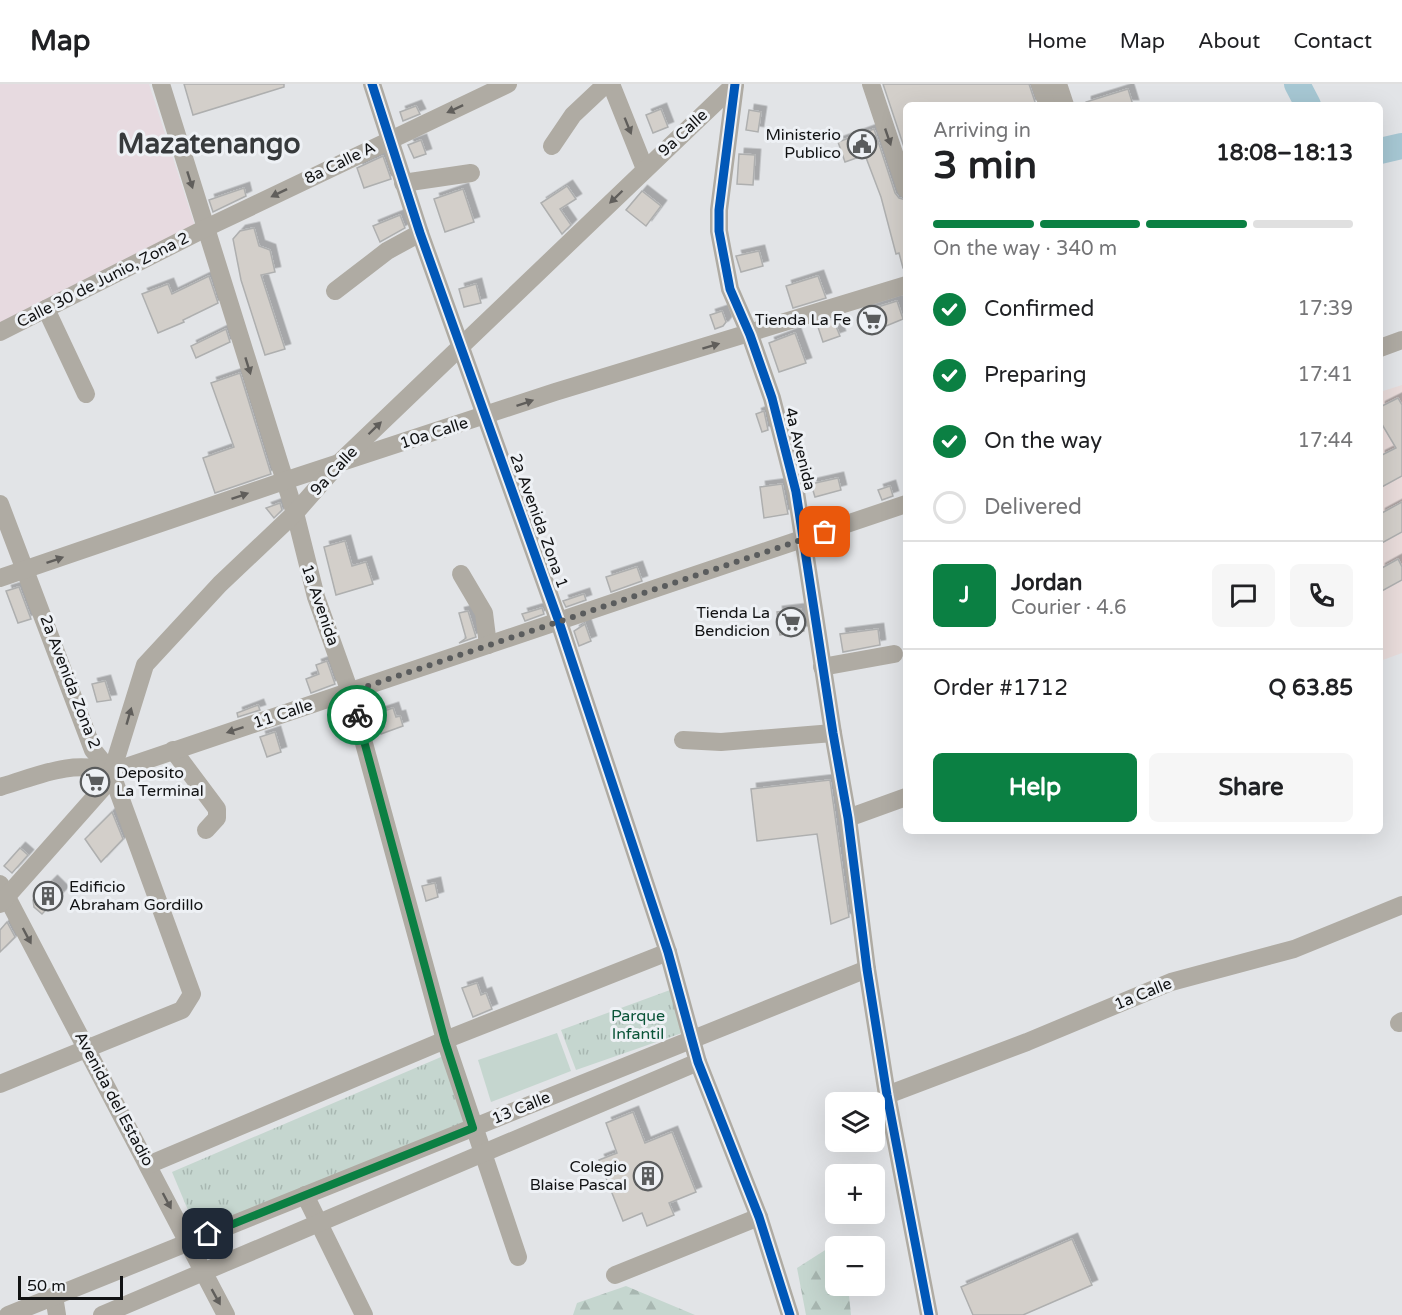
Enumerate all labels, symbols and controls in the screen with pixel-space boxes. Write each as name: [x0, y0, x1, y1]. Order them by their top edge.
text: Map: [30, 24, 90, 58]
text: Home: [1027, 29, 1087, 54]
text: Map: [1120, 29, 1165, 54]
text: About: [1198, 29, 1260, 54]
text: Contact: [1293, 29, 1372, 54]
one-way arrow: [446, 104, 463, 113]
street label: 9a Calle: [654, 105, 712, 161]
one-way arrow: [623, 118, 633, 136]
text: Arriving in: [933, 119, 1031, 143]
place label: Ministerio Publico: [765, 125, 841, 163]
district label: Mazatenango: [117, 127, 301, 161]
public building icon: Ministerio Publico: [846, 128, 878, 160]
one-way arrow: [884, 128, 894, 146]
street label: 8a Calle A: [301, 137, 379, 189]
text: 18:08–18:13: [1216, 140, 1353, 166]
text: 3 min: [933, 142, 1037, 189]
one-way arrow: [186, 171, 195, 189]
one-way arrow: [270, 188, 287, 197]
one-way arrow: [610, 190, 624, 204]
street label: Calle 30 de Junio, Zona 2: [14, 228, 192, 332]
text: On the way · 340 m: [933, 237, 1117, 261]
icon: check: [933, 293, 966, 326]
text: Confirmed: [984, 296, 1094, 322]
text: 17:39: [1298, 297, 1353, 321]
supermarket icon: Tienda La Fe: [856, 304, 888, 336]
place label: Tienda La Fe: [755, 310, 851, 330]
one-way arrow: [702, 341, 720, 350]
one-way arrow: [244, 357, 254, 375]
icon: check: [933, 359, 966, 392]
text: Preparing: [984, 362, 1087, 388]
text: 17:41: [1298, 363, 1353, 387]
one-way arrow: [516, 397, 534, 407]
street label: 4a Avenida: [780, 405, 820, 493]
street label: 10a Calle: [397, 413, 471, 453]
one-way arrow: [368, 421, 383, 435]
icon: check: [933, 425, 966, 458]
text: On the way: [984, 428, 1102, 454]
text: 17:44: [1298, 429, 1353, 453]
street label: 9a Calle: [306, 442, 362, 500]
street label: 2a Avenida Zona 1: [505, 451, 573, 591]
one-way arrow: [231, 491, 249, 501]
text: Delivered: [984, 494, 1082, 520]
pin: [799, 506, 850, 557]
icon: bag: [808, 515, 841, 548]
one-way arrow: [46, 554, 64, 564]
street label: 1a Avenida: [297, 562, 343, 648]
button: chat: [1212, 564, 1275, 627]
button: phone: [1290, 564, 1353, 627]
text: Jordan: [1011, 570, 1082, 596]
text: J: [959, 582, 970, 608]
text: Courier · 4.6: [1011, 596, 1126, 620]
place label: Tienda La Bendicion: [694, 603, 770, 641]
supermarket icon: Tienda La Bendicion: [775, 606, 807, 638]
street label: 2a Avenida Zona 2: [35, 612, 105, 752]
text: Order #1712: [933, 675, 1068, 701]
text: Q 63.85: [1269, 675, 1353, 701]
courier: [327, 685, 387, 745]
street label: 11 Calle: [251, 695, 315, 733]
icon: bike: [341, 699, 374, 732]
one-way arrow: [125, 707, 135, 725]
one-way arrow: [226, 726, 244, 735]
button: Help: [933, 753, 1137, 822]
button: Share: [1149, 753, 1353, 822]
place label: Deposito La Terminal: [116, 763, 204, 801]
supermarket icon: Deposito La Terminal: [79, 766, 111, 798]
place label: Edificio Abraham Gordillo: [69, 877, 203, 915]
building icon: Edificio Abraham Gordillo: [32, 880, 64, 912]
one-way arrow: [22, 928, 32, 945]
street label: 1a Calle: [1111, 973, 1175, 1015]
park label: Parque Infantil: [611, 1006, 665, 1044]
street label: Avenida del Estadio: [70, 1028, 158, 1170]
street label: 13 Calle: [489, 1087, 553, 1129]
map controls: [825, 1092, 885, 1296]
button: layers: [825, 1092, 885, 1152]
place label: Colegio Blaise Pascal: [530, 1157, 627, 1195]
building icon: Colegio Blaise Pascal: [632, 1160, 664, 1192]
button: +: [825, 1164, 885, 1224]
one-way arrow: [162, 1193, 172, 1210]
pin: [182, 1208, 233, 1259]
icon: home: [191, 1217, 224, 1250]
button: −: [825, 1236, 885, 1296]
scale bar: [18, 1273, 123, 1300]
text: 50 m: [27, 1276, 66, 1296]
one-way arrow: [211, 1289, 221, 1306]

